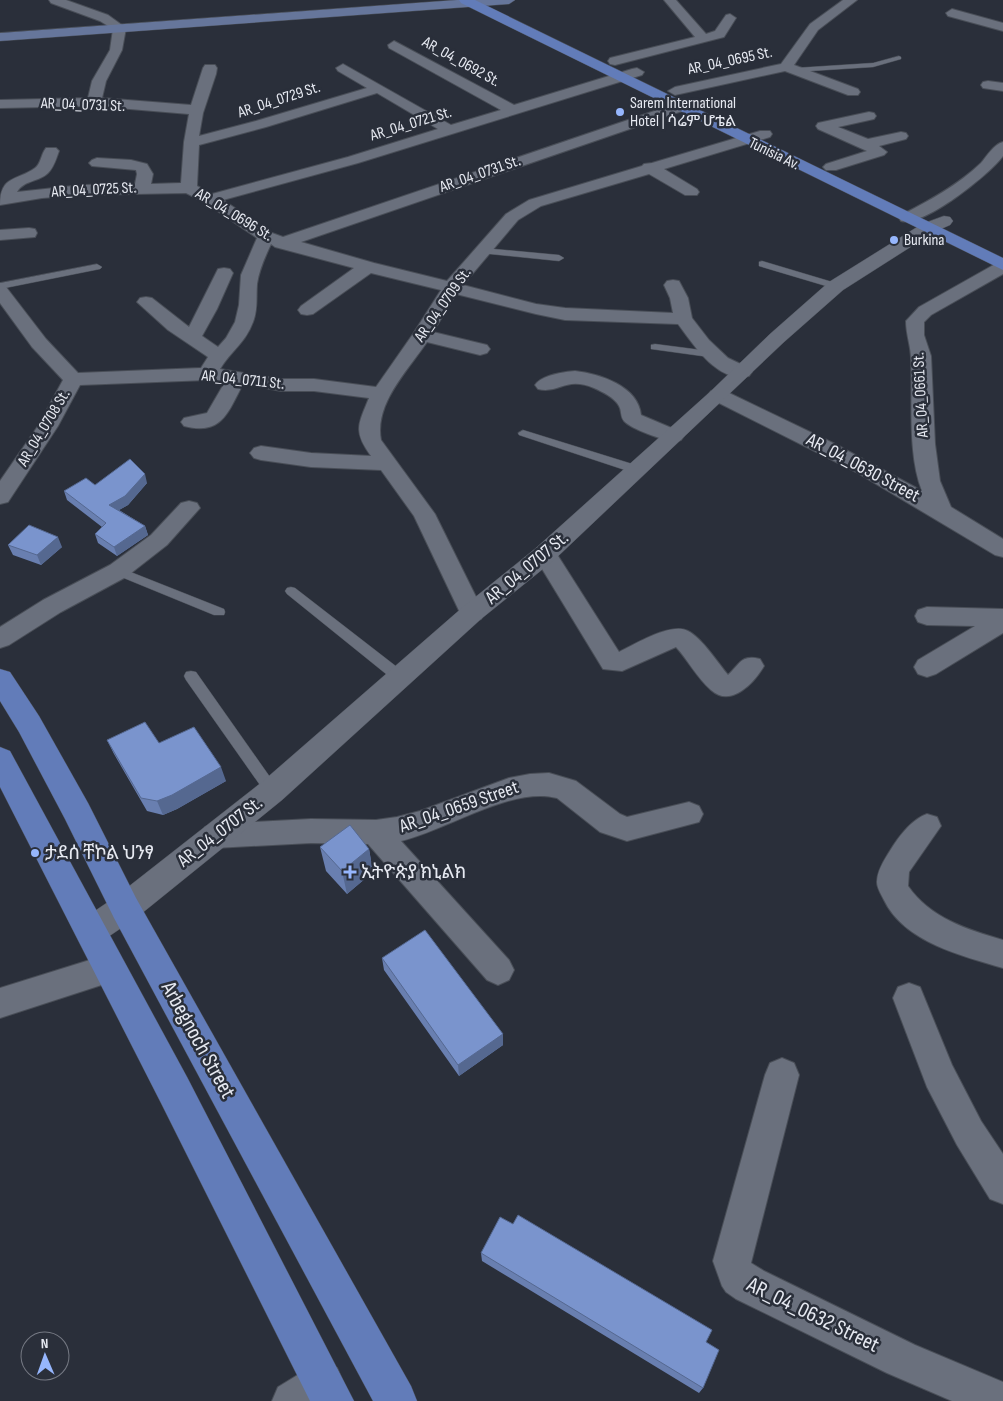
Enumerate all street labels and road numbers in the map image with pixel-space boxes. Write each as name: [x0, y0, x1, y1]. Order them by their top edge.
street label: AR_04_0692 St.: [418, 32, 503, 91]
street label: AR_04_0695 St.: [685, 43, 774, 79]
street label: AR_04_0729 St.: [234, 78, 323, 123]
street label: AR_04_0731 St.: [40, 94, 125, 116]
street label: AR_04_0721 St.: [367, 103, 454, 146]
street label: Tunisia Av.: [745, 134, 803, 174]
street label: AR_04_0731 St.: [436, 151, 523, 197]
street label: AR_04_0725 St.: [50, 178, 137, 202]
street label: AR_04_0696 St.: [191, 184, 276, 245]
street label: AR_04_0709 St.: [410, 264, 475, 347]
street label: AR_04_0661 St.: [909, 352, 933, 439]
street label: AR_04_0711 St.: [200, 366, 285, 394]
street label: AR_04_0708 St.: [13, 386, 74, 471]
street label: AR_04_0630 Street: [802, 428, 924, 508]
street label: AR_04_0707 St.: [480, 527, 573, 610]
street label: AR_04_0659 Street: [395, 776, 522, 838]
street label: AR_04_0707 St.: [172, 792, 267, 873]
street label: Arbegnoch Street: [154, 976, 241, 1103]
street label: AR_04_0632 Street: [742, 1271, 884, 1359]

